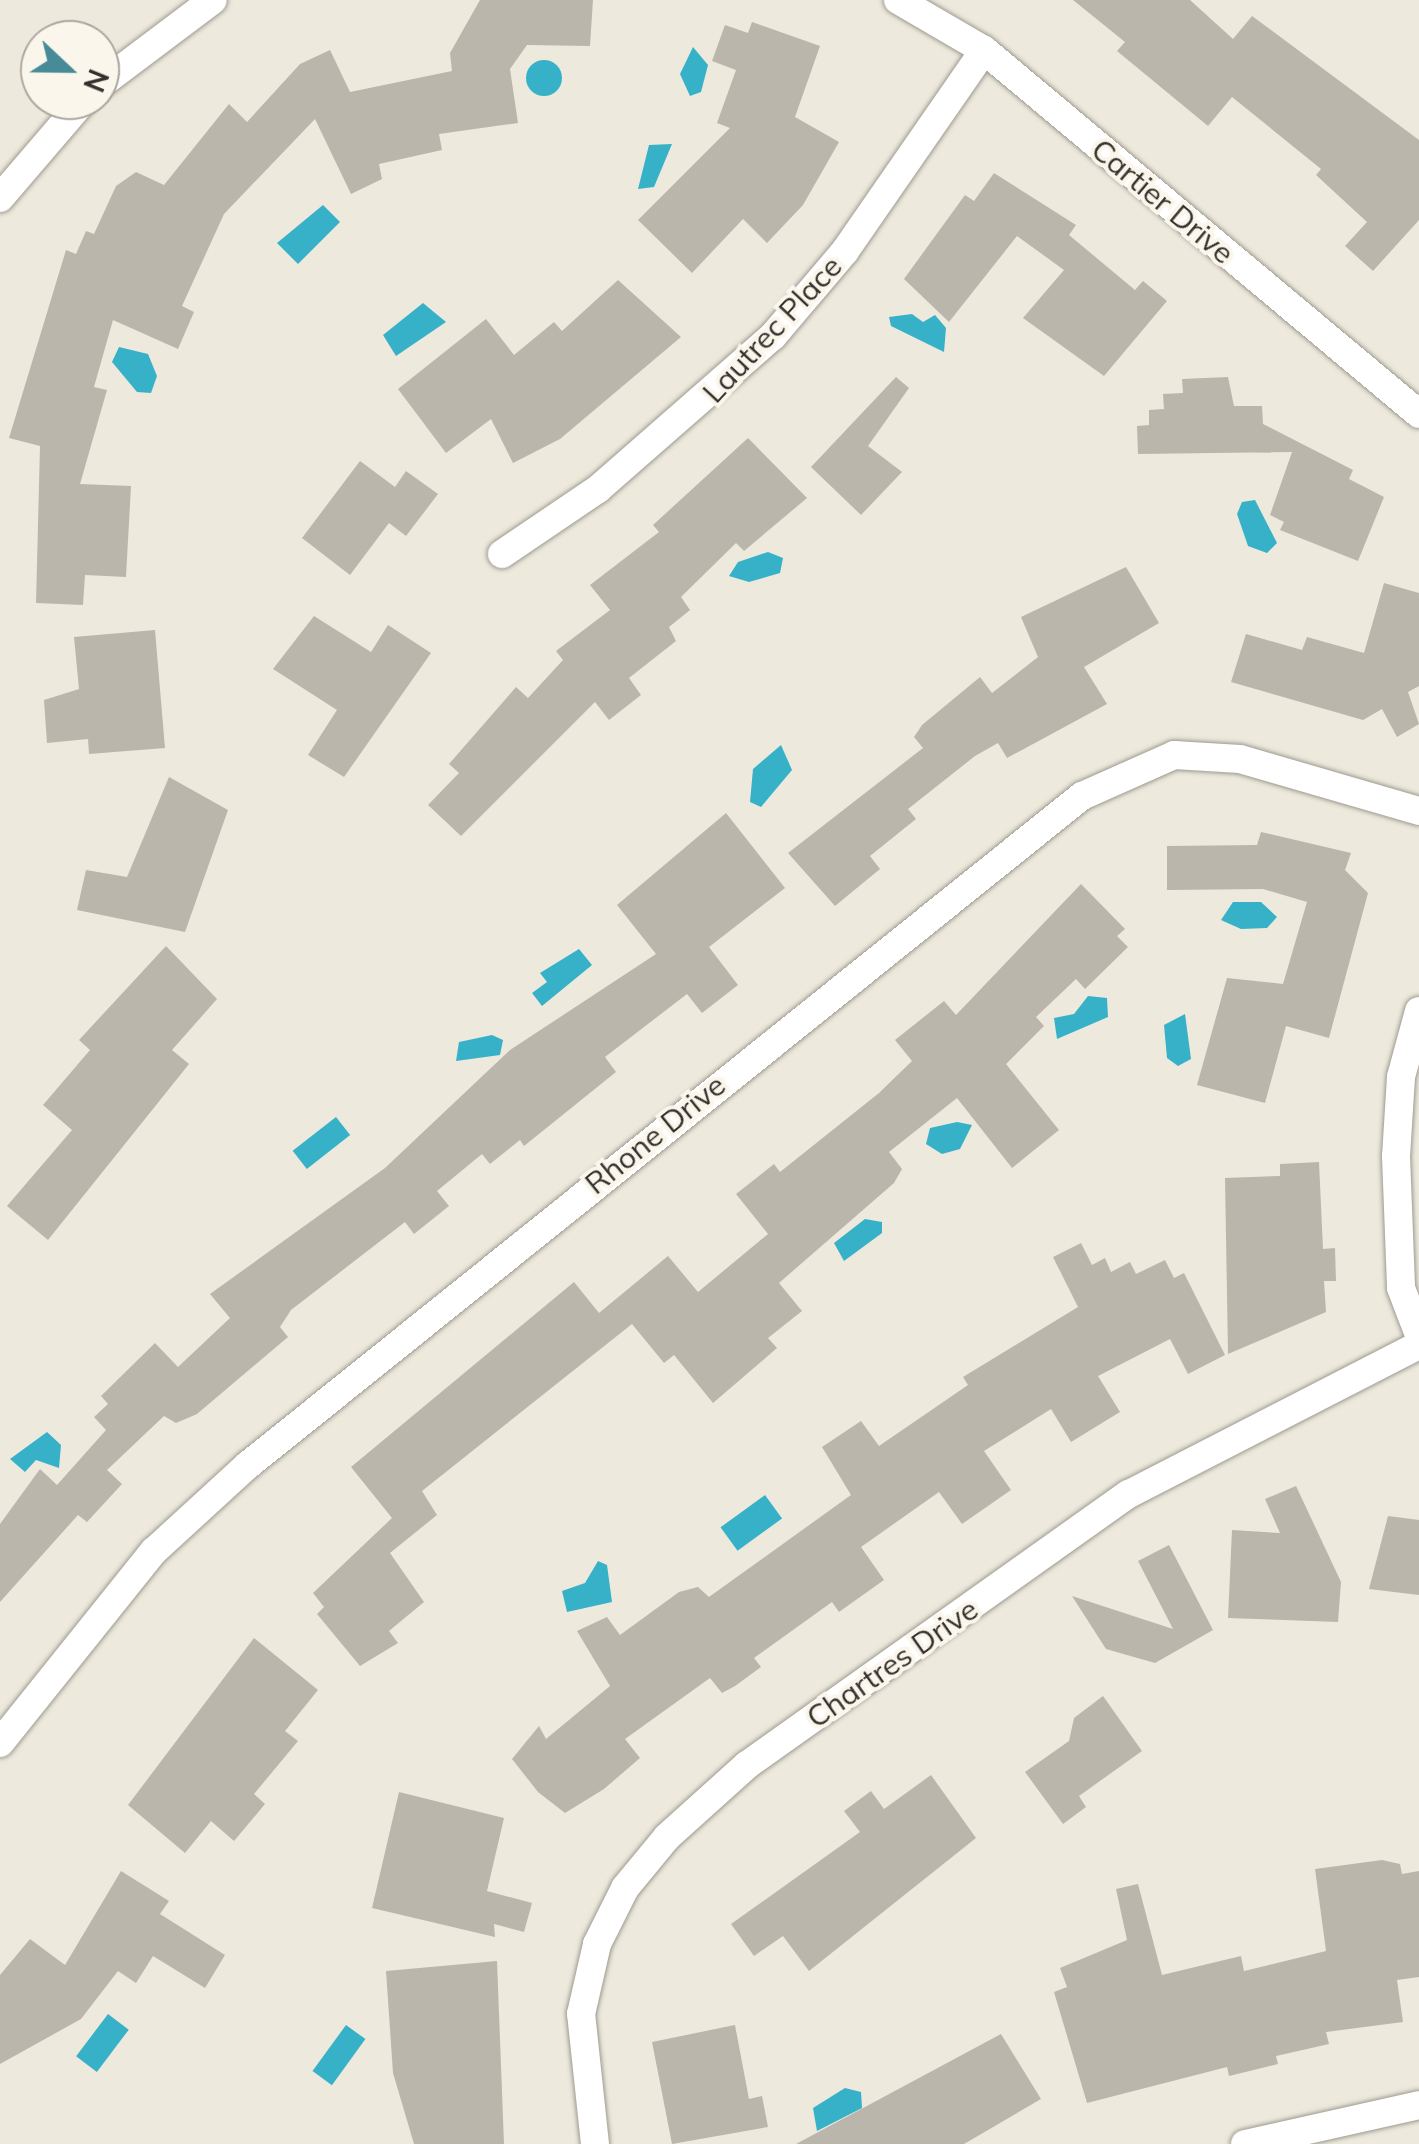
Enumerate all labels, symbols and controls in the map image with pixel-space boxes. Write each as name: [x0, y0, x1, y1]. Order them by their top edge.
north arrow: [20, 20, 120, 120]
text: N: [76, 64, 117, 97]
street label: Cartier Drive: [1084, 131, 1242, 271]
street label: Lautrec Place: [695, 248, 849, 410]
street label: Rhone Drive: [578, 1067, 732, 1201]
street label: Chartres Drive: [800, 1591, 984, 1735]

